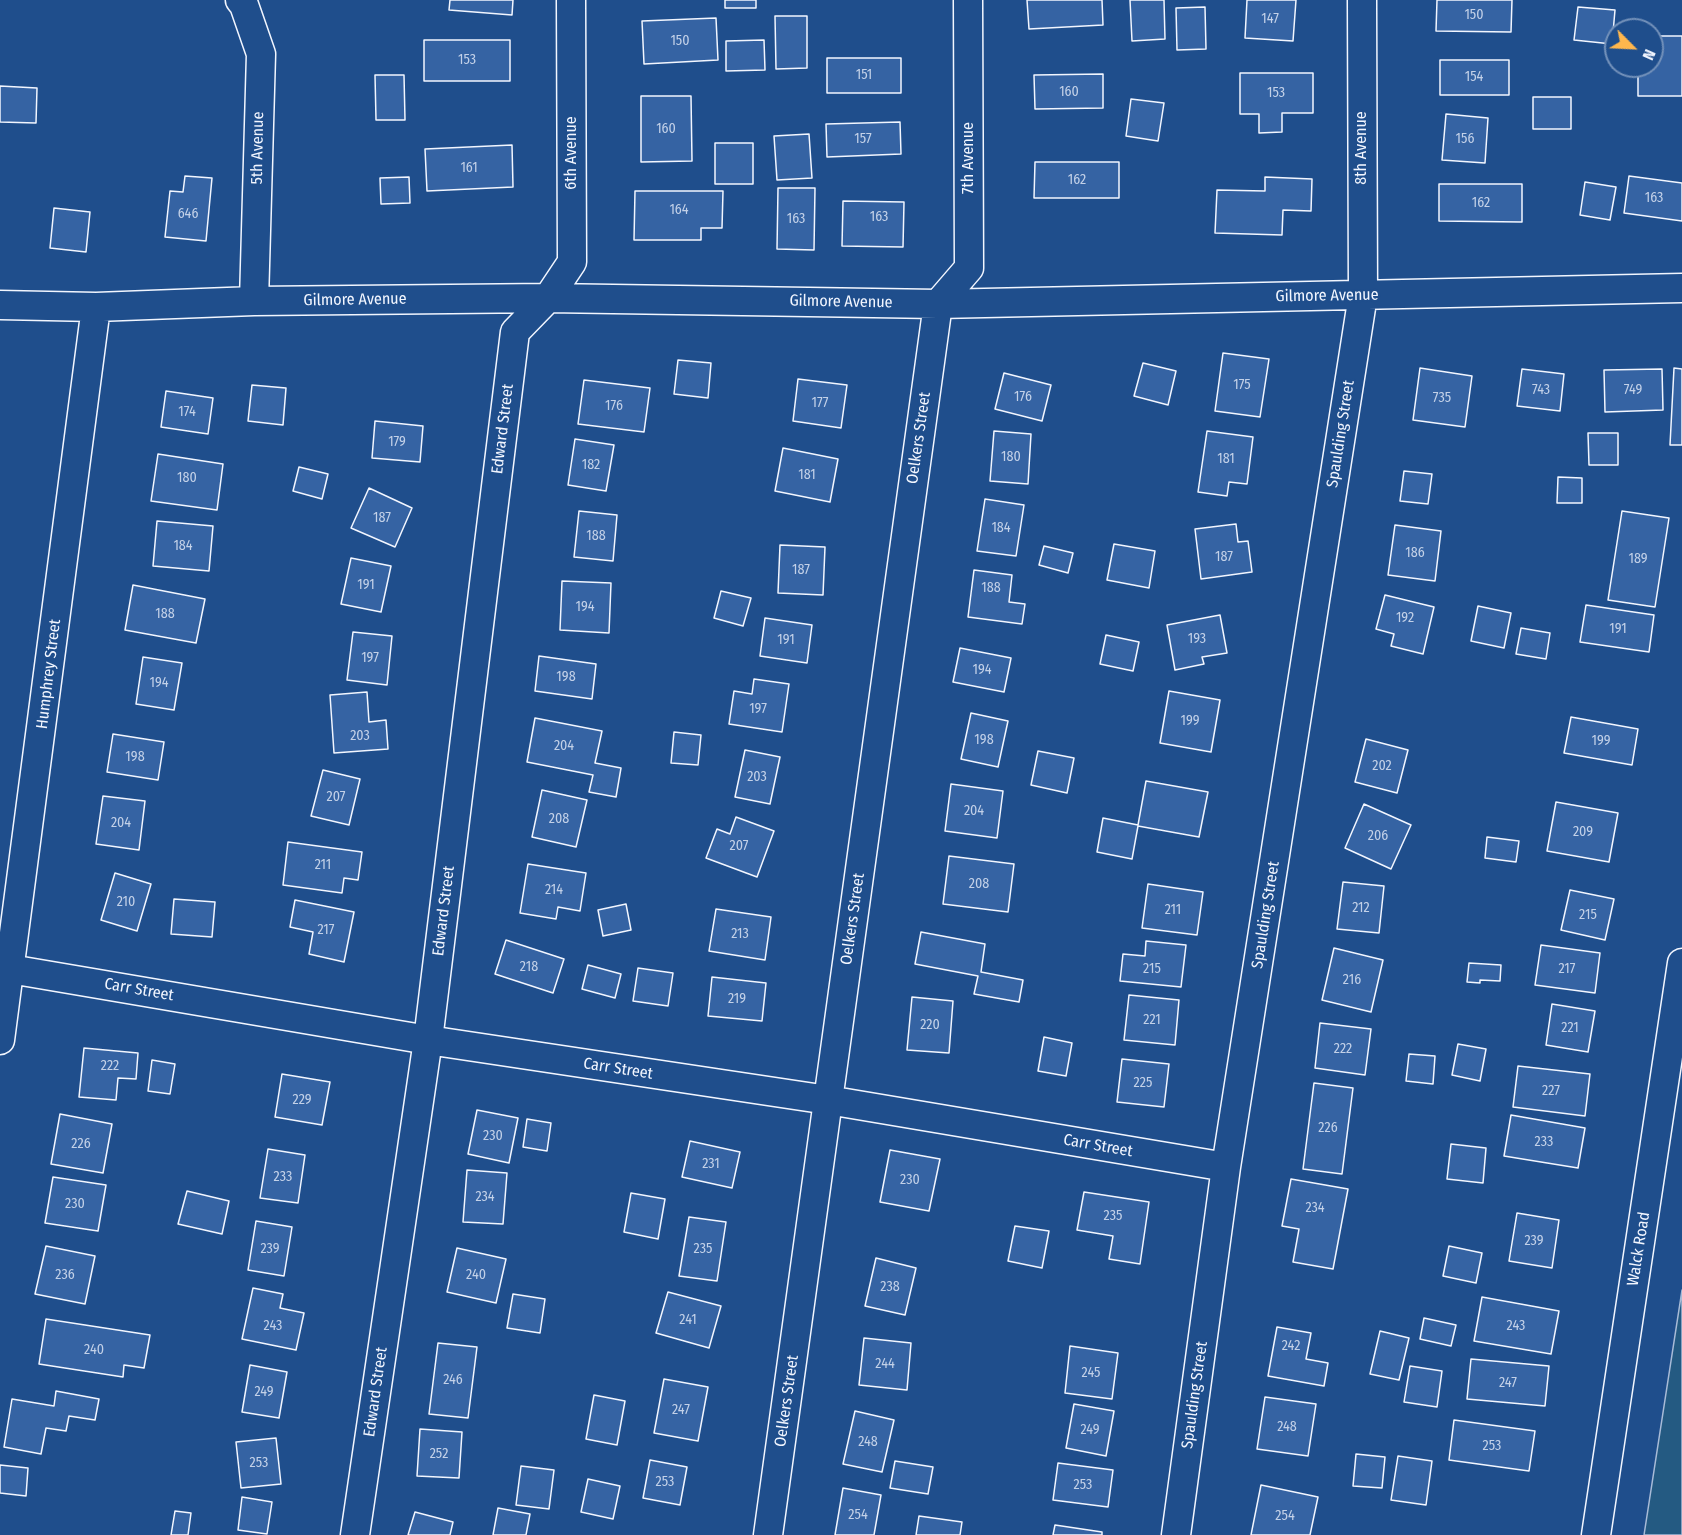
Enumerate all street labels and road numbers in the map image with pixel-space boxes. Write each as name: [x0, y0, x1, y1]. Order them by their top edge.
street label: 5th Avenue: [248, 111, 268, 185]
street label: 8th Avenue: [1352, 111, 1372, 185]
street label: 6th Avenue: [562, 116, 582, 190]
street label: 7th Avenue: [959, 122, 979, 194]
street label: Gilmore Avenue: [1275, 286, 1379, 306]
street label: Gilmore Avenue: [303, 290, 407, 310]
street label: Gilmore Avenue: [789, 292, 893, 312]
street label: Spaulding Street: [1323, 379, 1359, 489]
street label: Edward Street: [488, 383, 518, 475]
street label: Oelkers Street: [903, 391, 935, 485]
street label: Humphrey Street: [33, 618, 65, 730]
street label: Spaulding Street: [1248, 860, 1284, 970]
street label: Edward Street: [429, 865, 459, 957]
street label: Oelkers Street: [837, 872, 869, 966]
street label: Carr Street: [103, 974, 175, 1006]
street label: Carr Street: [582, 1054, 654, 1084]
street label: Carr Street: [1062, 1130, 1134, 1162]
street label: Walck Road: [1624, 1211, 1654, 1287]
street label: Spaulding Street: [1178, 1340, 1212, 1450]
street label: Edward Street: [360, 1346, 392, 1438]
street label: Oelkers Street: [771, 1354, 803, 1448]

